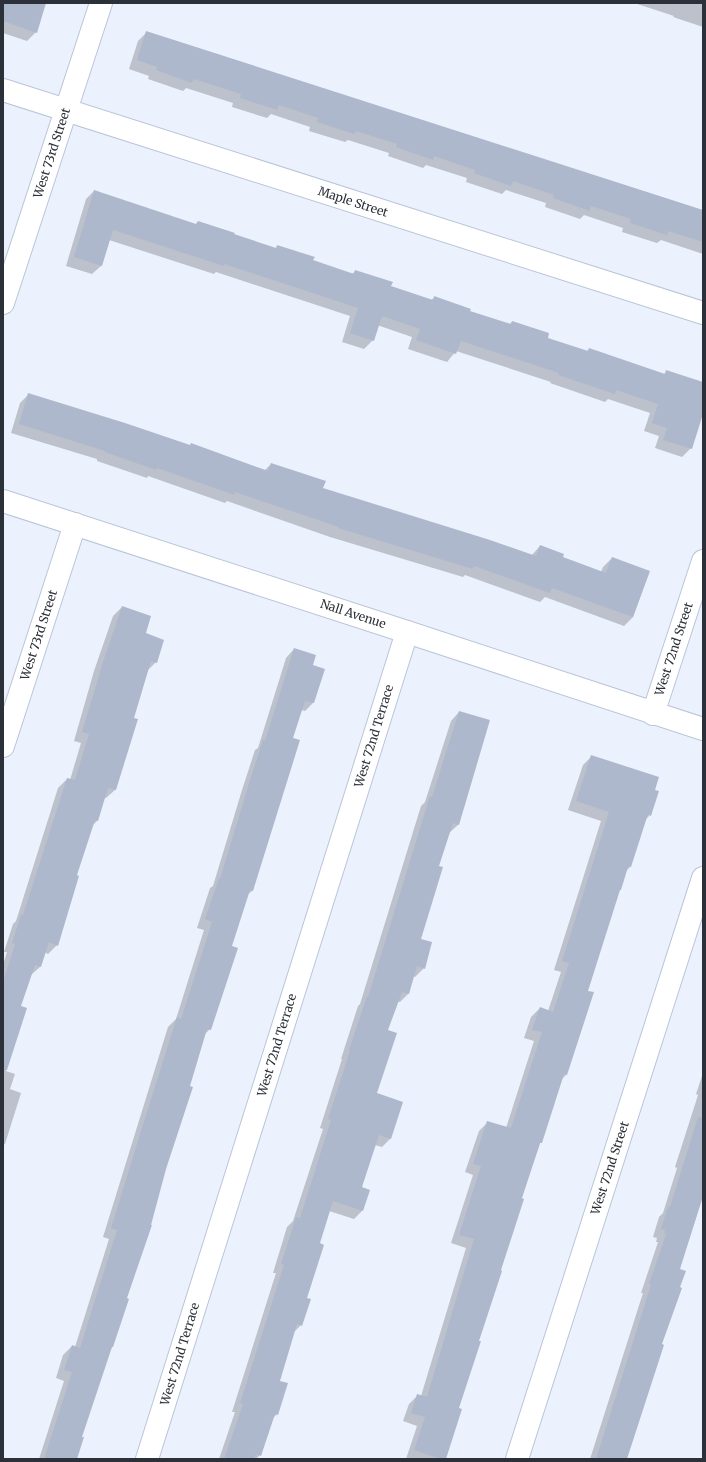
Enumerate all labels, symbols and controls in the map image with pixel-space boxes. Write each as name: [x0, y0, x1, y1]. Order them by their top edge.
street label: West 73rd Street: [30, 106, 73, 201]
street label: Maple Street: [316, 183, 390, 220]
street label: West 73rd Street: [17, 588, 60, 683]
street label: Nall Avenue: [318, 596, 388, 631]
street label: West 72nd Street: [651, 600, 696, 698]
street label: West 72nd Terrace: [350, 683, 396, 790]
street label: West 72nd Terrace: [253, 992, 299, 1099]
street label: West 72nd Street: [587, 1119, 632, 1217]
street label: West 72nd Terrace: [156, 1301, 202, 1408]

